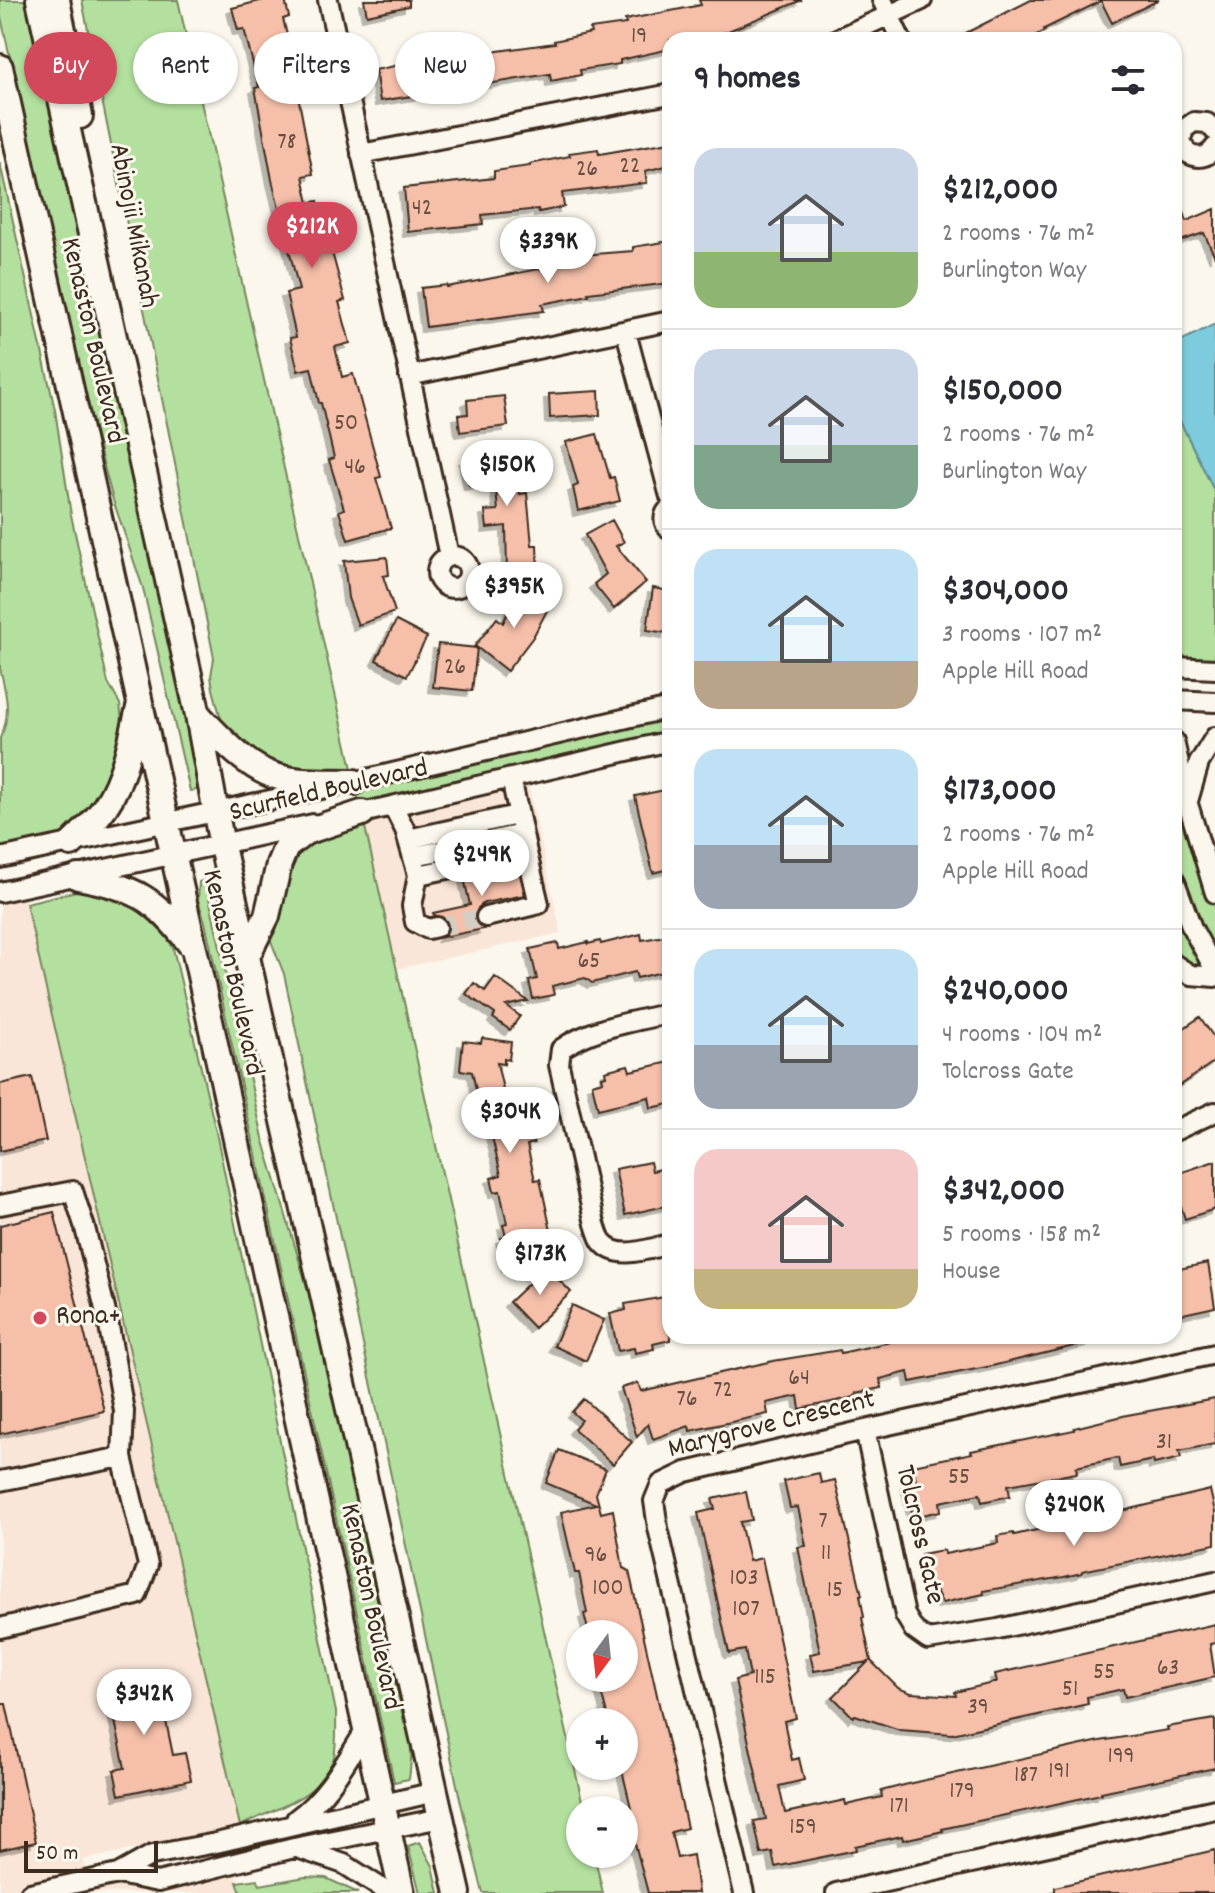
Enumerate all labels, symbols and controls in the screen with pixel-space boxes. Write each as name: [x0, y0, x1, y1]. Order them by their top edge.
house number: 19: [631, 20, 647, 54]
chip: Buy: [24, 32, 117, 104]
chip: Rent: [133, 32, 238, 104]
chip: Filters: [254, 32, 379, 104]
chip: New: [395, 32, 495, 104]
text: 9 homes: [694, 56, 801, 105]
icon: filters: [1106, 58, 1150, 102]
house number: 78: [278, 126, 296, 160]
street label: Abinojii Mikanah: [96, 140, 168, 312]
house number: 22: [620, 150, 640, 184]
house number: 26: [576, 153, 598, 187]
text: $212,000: [942, 167, 1058, 216]
icon: home: [758, 180, 854, 276]
house number: 42: [412, 192, 432, 226]
pin: $212K: [256, 202, 368, 270]
text: $212K: [285, 209, 339, 246]
text: 2 rooms · 76 m²: [942, 216, 1095, 253]
pin: $339K: [492, 217, 604, 285]
text: $339K: [518, 224, 578, 261]
street label: Kenaston Boulevard: [48, 234, 134, 448]
text: Burlington Way: [942, 253, 1086, 290]
text: $150,000: [942, 368, 1063, 417]
icon: home: [758, 381, 854, 477]
house number: 50: [334, 407, 358, 441]
text: 2 rooms · 76 m²: [942, 417, 1095, 454]
pin: $150K: [451, 440, 563, 508]
text: $150K: [478, 447, 536, 484]
house number: 46: [344, 451, 366, 485]
text: Burlington Way: [942, 454, 1086, 491]
pin: $395K: [458, 562, 570, 630]
text: $304,000: [942, 568, 1069, 617]
text: $395K: [484, 569, 544, 606]
icon: home: [758, 581, 854, 677]
text: 3 rooms · 107 m²: [942, 617, 1102, 654]
house number: 26: [444, 651, 466, 685]
text: Apple Hill Road: [942, 654, 1089, 691]
street label: Scurfield Boulevard: [226, 750, 432, 834]
text: $173,000: [942, 768, 1057, 817]
icon: home: [758, 781, 854, 877]
text: 2 rooms · 76 m²: [942, 817, 1095, 854]
pin: $249K: [426, 830, 538, 898]
text: $249K: [452, 837, 512, 874]
text: Apple Hill Road: [942, 854, 1089, 891]
street label: Kenaston Boulevard: [190, 866, 272, 1080]
house number: 65: [578, 945, 600, 979]
text: $240,000: [942, 968, 1069, 1017]
icon: home: [758, 981, 854, 1077]
text: 4 rooms · 104 m²: [942, 1017, 1102, 1054]
text: Tolcross Gate: [942, 1054, 1074, 1091]
pin: $304K: [454, 1087, 566, 1155]
text: $304K: [479, 1094, 541, 1131]
text: $342,000: [942, 1168, 1065, 1217]
icon: home: [758, 1181, 854, 1277]
text: 5 rooms · 158 m²: [942, 1217, 1101, 1254]
pin: $173K: [484, 1229, 596, 1297]
text: $173K: [514, 1236, 566, 1273]
text: House: [942, 1254, 1000, 1291]
place label: Rona+: [56, 1298, 121, 1338]
marker: Rona+: [31, 1309, 49, 1327]
house number: 64: [788, 1362, 810, 1396]
house number: 72: [713, 1374, 733, 1408]
street label: Marygrove Crescent: [664, 1381, 880, 1471]
house number: 76: [677, 1383, 697, 1417]
house number: 31: [1156, 1426, 1172, 1460]
street label: Tolcross Gate: [883, 1461, 953, 1609]
house number: 55: [948, 1461, 970, 1495]
pin: $240K: [1018, 1480, 1130, 1548]
text: $240K: [1043, 1487, 1105, 1524]
street label: Kenaston Boulevard: [328, 1500, 410, 1714]
house number: 7: [818, 1505, 828, 1539]
house number: 11: [821, 1537, 831, 1571]
house number: 96: [585, 1539, 607, 1573]
house number: 103: [730, 1562, 759, 1596]
house number: 100: [592, 1572, 624, 1606]
house number: 15: [827, 1574, 843, 1608]
house number: 107: [732, 1593, 760, 1627]
north arrow: [566, 1620, 638, 1692]
map controls: [566, 1620, 638, 1868]
house number: 63: [1157, 1652, 1179, 1686]
house number: 55: [1093, 1656, 1115, 1690]
house number: 115: [754, 1661, 776, 1695]
pin: $342K: [88, 1669, 200, 1737]
house number: 51: [1062, 1673, 1078, 1707]
text: $342K: [115, 1676, 173, 1713]
house number: 39: [967, 1691, 989, 1725]
button: +: [566, 1708, 638, 1780]
house number: 199: [1107, 1740, 1135, 1774]
house number: 191: [1048, 1755, 1070, 1789]
house number: 187: [1014, 1759, 1038, 1793]
house number: 179: [949, 1775, 975, 1809]
house number: 171: [889, 1790, 909, 1824]
button: −: [566, 1796, 638, 1868]
house number: 159: [789, 1811, 817, 1845]
scale bar: [24, 1837, 158, 1873]
text: 50 m: [36, 1839, 78, 1870]

